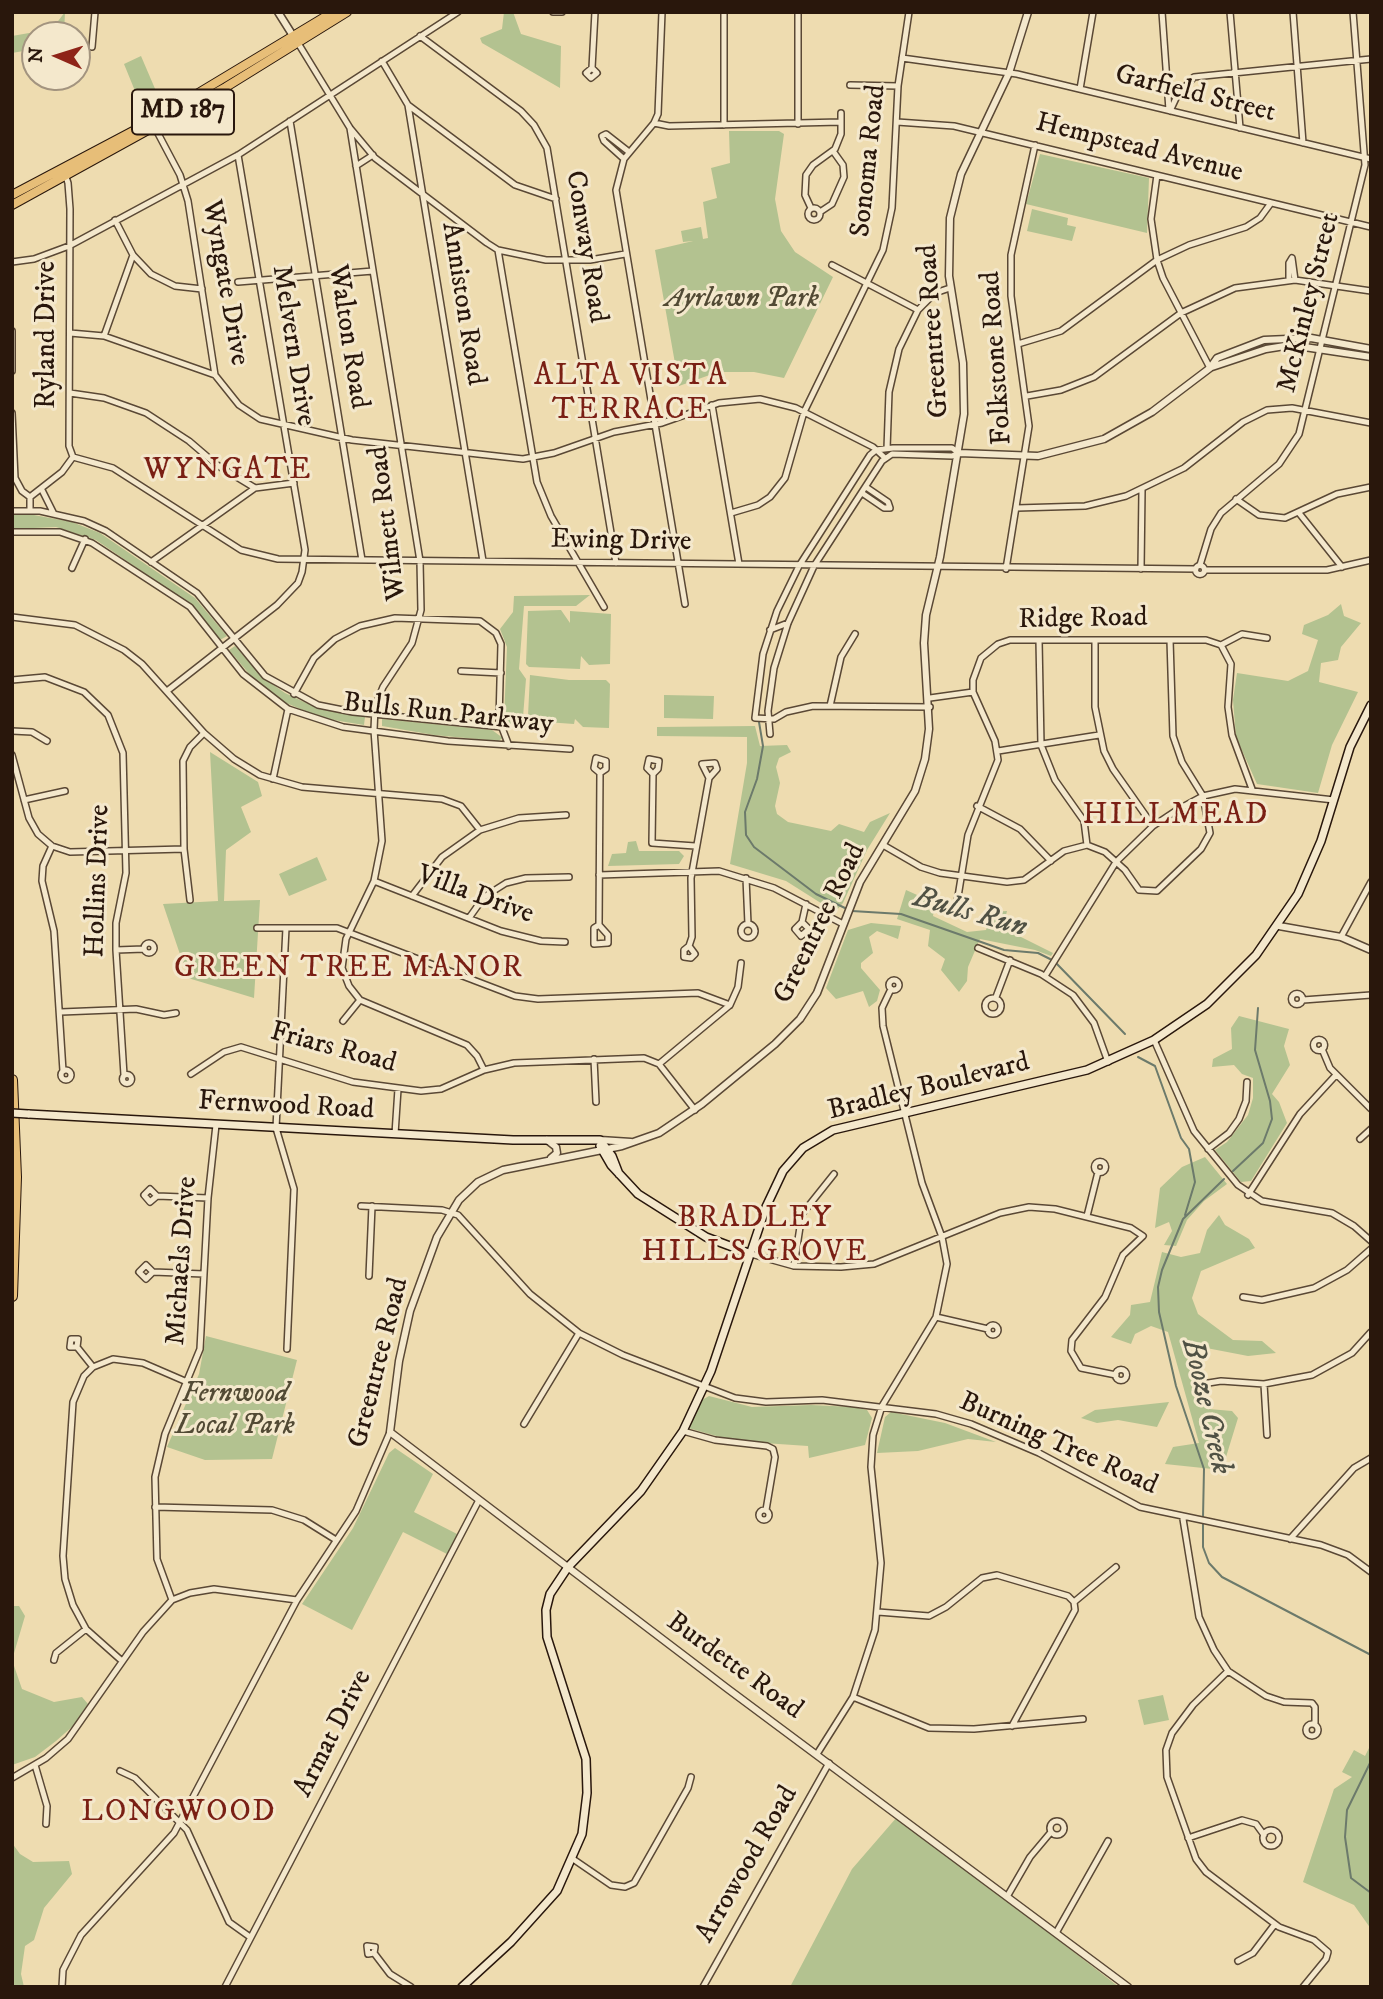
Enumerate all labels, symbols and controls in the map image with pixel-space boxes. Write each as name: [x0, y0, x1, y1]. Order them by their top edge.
north arrow: [21, 21, 91, 91]
text: N: [25, 47, 48, 63]
street label: Garfield Street: [1111, 59, 1279, 131]
street label: Sonoma Road: [845, 83, 895, 239]
road number: MD 187: [132, 90, 234, 134]
street label: Hempstead Avenue: [1032, 107, 1246, 191]
street label: Conway Road: [556, 169, 614, 325]
street label: Wyngate Drive: [193, 198, 255, 368]
street label: McKinley Street: [1271, 210, 1349, 396]
street label: Anniston Road: [433, 220, 491, 388]
street label: Greentree Road: [912, 243, 958, 419]
street label: Ryland Drive: [31, 261, 65, 409]
street label: Melvern Drive: [263, 263, 321, 429]
street label: Walton Road: [319, 263, 375, 411]
street label: Folkstone Road: [975, 270, 1021, 446]
park label: Ayrlawn Park: [665, 283, 819, 317]
district label: ALTA VISTA TERRACE: [535, 360, 727, 430]
street label: Wilmett Road: [363, 444, 415, 602]
district label: WYNGATE: [144, 454, 312, 490]
street label: Ewing Drive: [550, 524, 692, 560]
street label: Ridge Road: [1018, 602, 1148, 638]
street label: Bulls Run Parkway: [341, 687, 555, 743]
district label: HILLMEAD: [1084, 799, 1268, 835]
street label: Hollins Drive: [80, 804, 118, 958]
street label: Greentree Road: [768, 838, 874, 1010]
street label: Villa Drive: [412, 859, 538, 933]
water label: Bulls Run: [909, 881, 1031, 947]
district label: GREEN TREE MANOR: [176, 952, 522, 988]
street label: Friars Road: [266, 1016, 400, 1082]
street label: Bradley Boulevard: [825, 1047, 1033, 1129]
street label: Fernwood Road: [197, 1086, 375, 1128]
street label: Michaels Drive: [160, 1175, 206, 1347]
district label: BRADLEY HILLS GROVE: [643, 1202, 867, 1272]
street label: Greentree Road: [343, 1274, 417, 1452]
water label: Booze Creek: [1172, 1336, 1238, 1478]
park label: Fernwood Local Park: [175, 1378, 295, 1444]
street label: Burning Tree Road: [954, 1386, 1162, 1504]
street label: Burdette Road: [659, 1606, 809, 1728]
street label: Armat Drive: [288, 1665, 380, 1803]
street label: Arrowood Road: [690, 1781, 806, 1949]
district label: LONGWOOD: [82, 1796, 276, 1832]

